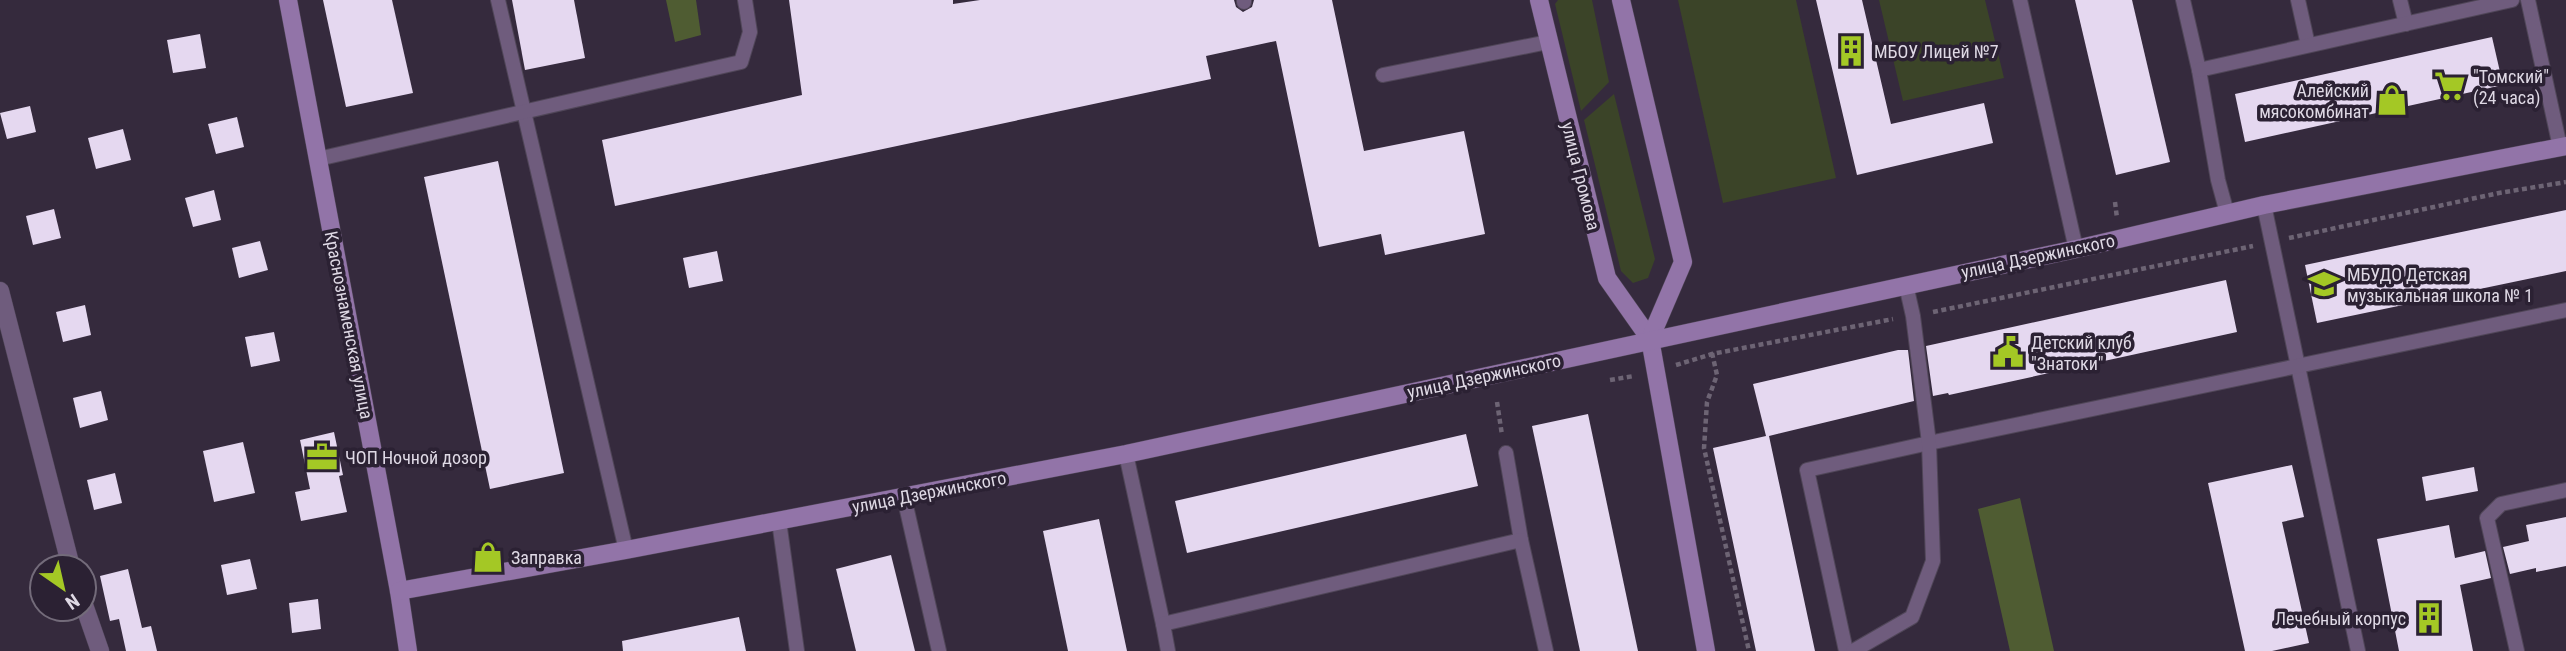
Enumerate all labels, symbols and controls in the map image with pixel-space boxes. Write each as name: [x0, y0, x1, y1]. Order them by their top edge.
building icon: МБОУ Лицей №7: [1834, 34, 1868, 68]
place label: МБОУ Лицей №7: [1874, 41, 1999, 62]
place label: "Томский" (24 часа): [2473, 66, 2549, 109]
supermarket icon: "Томский" (24 часа): [2433, 69, 2467, 103]
place label: Алейский мясокомбинат: [2259, 80, 2369, 122]
shop icon: Алейский мясокомбинат: [2375, 83, 2409, 117]
street label: улица Громова: [1557, 120, 1605, 232]
street label: Краснознаменская улица: [320, 229, 378, 421]
street label: улица Дзержинского: [1959, 229, 2117, 283]
place label: МБУДО Детская музыкальная школа № 1: [2347, 264, 2533, 306]
school or university icon: МБУДО Детская музыкальная школа № 1: [2307, 267, 2341, 301]
place label: Детский клуб "Знатоки": [2031, 332, 2132, 374]
public building icon: Детский клуб "Знатоки": [1991, 335, 2025, 369]
street label: улица Дзержинского: [1405, 349, 1563, 403]
office icon: ЧОП Ночной дозор: [305, 440, 339, 474]
place label: ЧОП Ночной дозор: [345, 447, 487, 468]
street label: улица Дзержинского: [850, 467, 1008, 517]
shop icon: Заправка: [471, 540, 505, 574]
place label: Заправка: [511, 547, 582, 568]
north arrow: [28, 553, 98, 623]
text: N: [61, 589, 83, 614]
building icon: Лечебный корпус: [2412, 601, 2446, 635]
place label: Лечебный корпус: [2275, 608, 2406, 629]

